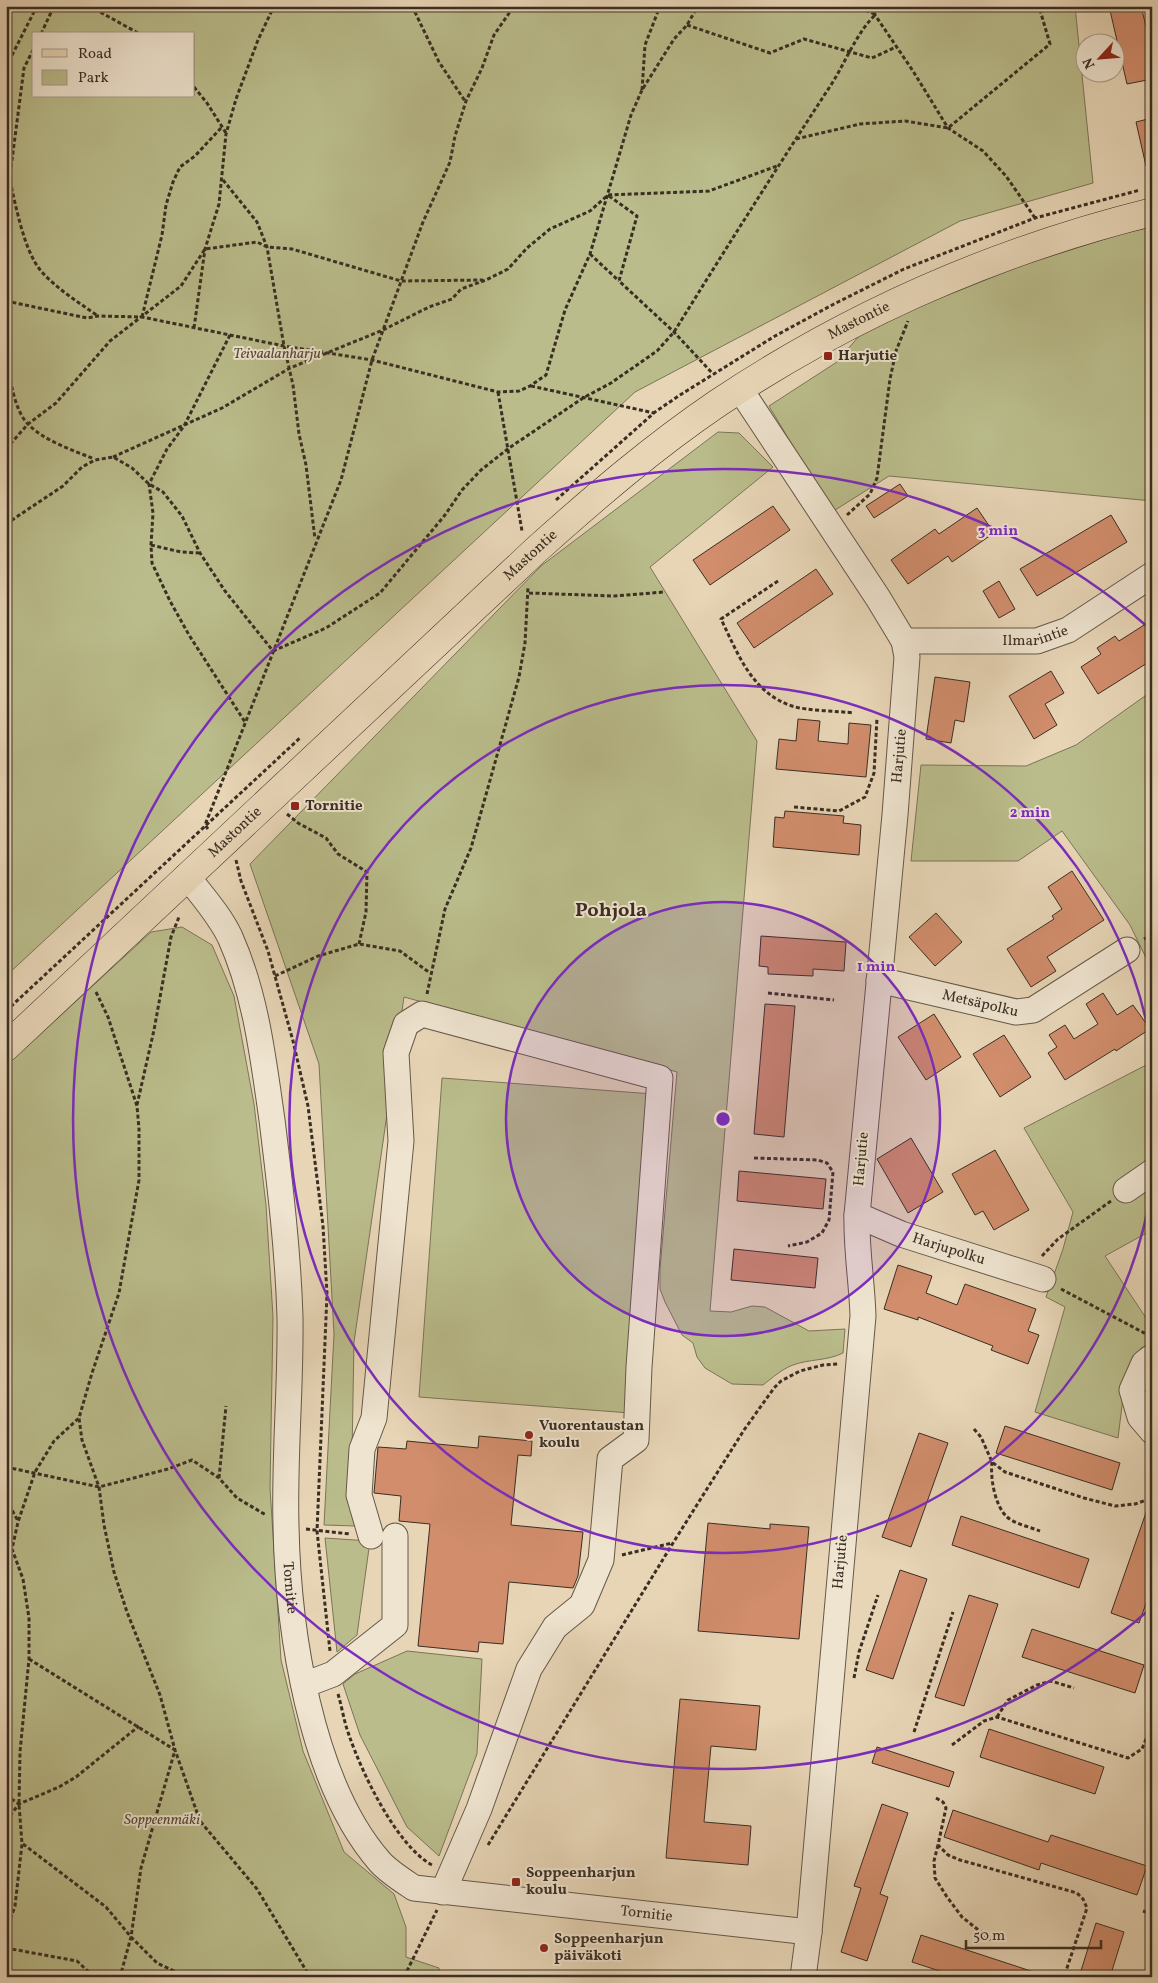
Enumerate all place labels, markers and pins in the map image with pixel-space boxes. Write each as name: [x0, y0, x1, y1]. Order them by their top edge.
place label: Harjutie: [838, 346, 898, 367]
marker: Harjutie: [822, 350, 834, 362]
place label: Tornitie: [305, 796, 363, 817]
marker: Tornitie: [289, 800, 301, 812]
centre of rings: [714, 1110, 732, 1128]
place label: Vuorentaustan koulu: [539, 1416, 644, 1454]
marker: Vuorentaustan koulu: [523, 1429, 535, 1441]
place label: Soppeenharjun koulu: [526, 1863, 636, 1901]
marker: Soppeenharjun koulu: [510, 1876, 522, 1888]
place label: Soppeenharjun päiväkoti: [554, 1929, 664, 1967]
marker: Soppeenharjun päiväkoti: [538, 1942, 550, 1954]

